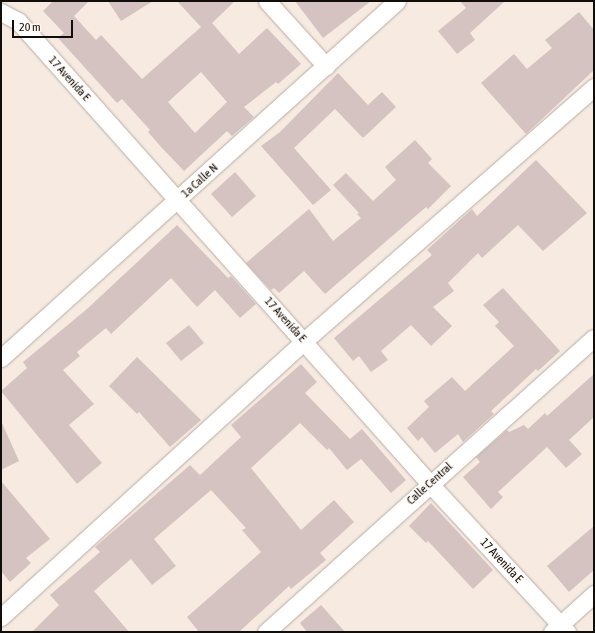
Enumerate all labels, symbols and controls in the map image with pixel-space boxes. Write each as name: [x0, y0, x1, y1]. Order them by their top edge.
scale bar: [14, 12, 75, 38]
text: 20 m: [19, 20, 41, 34]
street label: 17 Avenida E: [45, 53, 93, 105]
street label: 1a Calle N: [179, 161, 221, 201]
street label: 17 Avenida E: [261, 294, 309, 346]
street label: Calle Central: [404, 460, 456, 508]
street label: 17 Avenida E: [477, 536, 525, 586]

